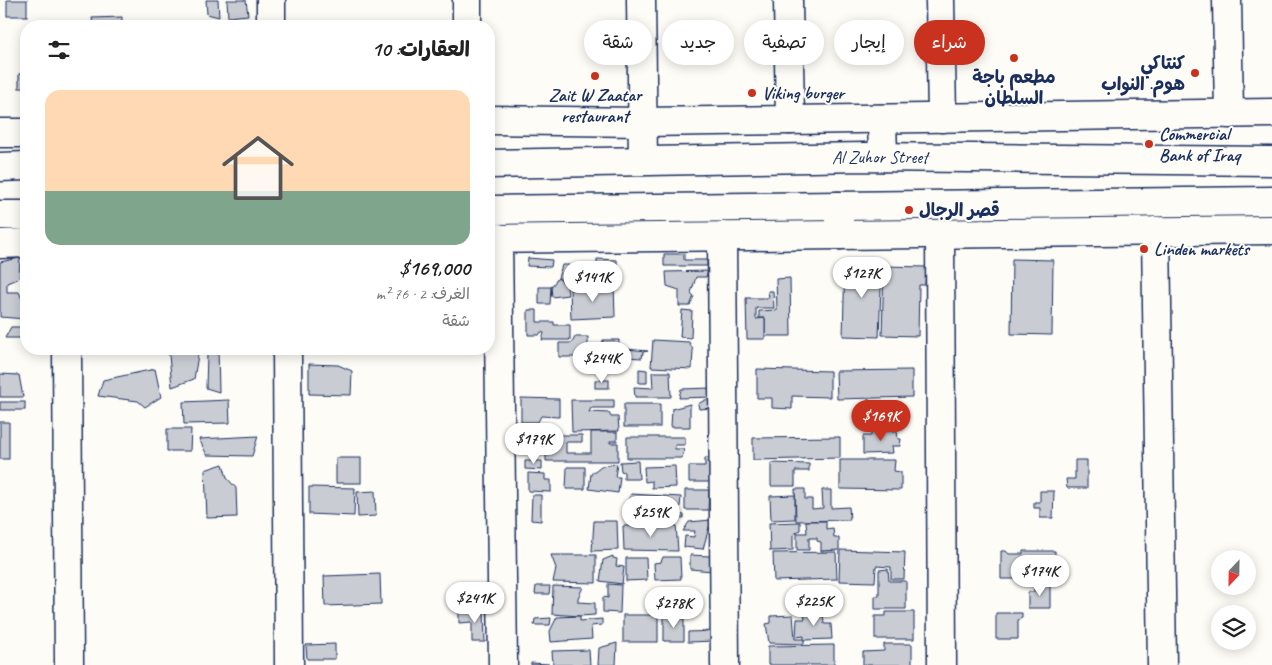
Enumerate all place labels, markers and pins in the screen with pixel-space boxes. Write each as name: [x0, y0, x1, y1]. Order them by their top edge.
marker: مطعم باجة السلطان: [1008, 52, 1020, 64]
place label: كنتاكي هوم. النواب: [1101, 52, 1185, 98]
place label: مطعم باجة السلطان: [972, 66, 1056, 109]
marker: كنتاكي هوم. النواب: [1189, 67, 1201, 79]
marker: Zait W Zaatar restaurant: [589, 70, 601, 82]
place label: Viking burger: [762, 82, 846, 104]
place label: Zait W Zaatar restaurant: [549, 84, 644, 127]
marker: Viking burger: [746, 87, 758, 99]
place label: Commercial Bank of Iraq: [1159, 123, 1242, 166]
marker: Commercial Bank of Iraq: [1143, 138, 1155, 150]
place label: قصر الرجال: [919, 199, 1000, 221]
marker: قصر الرجال: [903, 204, 915, 216]
place label: Linden markets: [1154, 238, 1250, 260]
marker: Linden markets: [1138, 243, 1150, 255]
pin: $127K: [827, 256, 897, 299]
pin: $141K: [558, 260, 628, 303]
pin: $244K: [567, 342, 637, 384]
pin: $169K: [846, 400, 916, 442]
pin: $179K: [499, 422, 569, 465]
pin: $259K: [616, 496, 686, 538]
pin: $174K: [1005, 554, 1075, 597]
pin: $241K: [440, 582, 510, 624]
pin: $225K: [779, 584, 849, 627]
pin: $278K: [639, 586, 709, 629]

